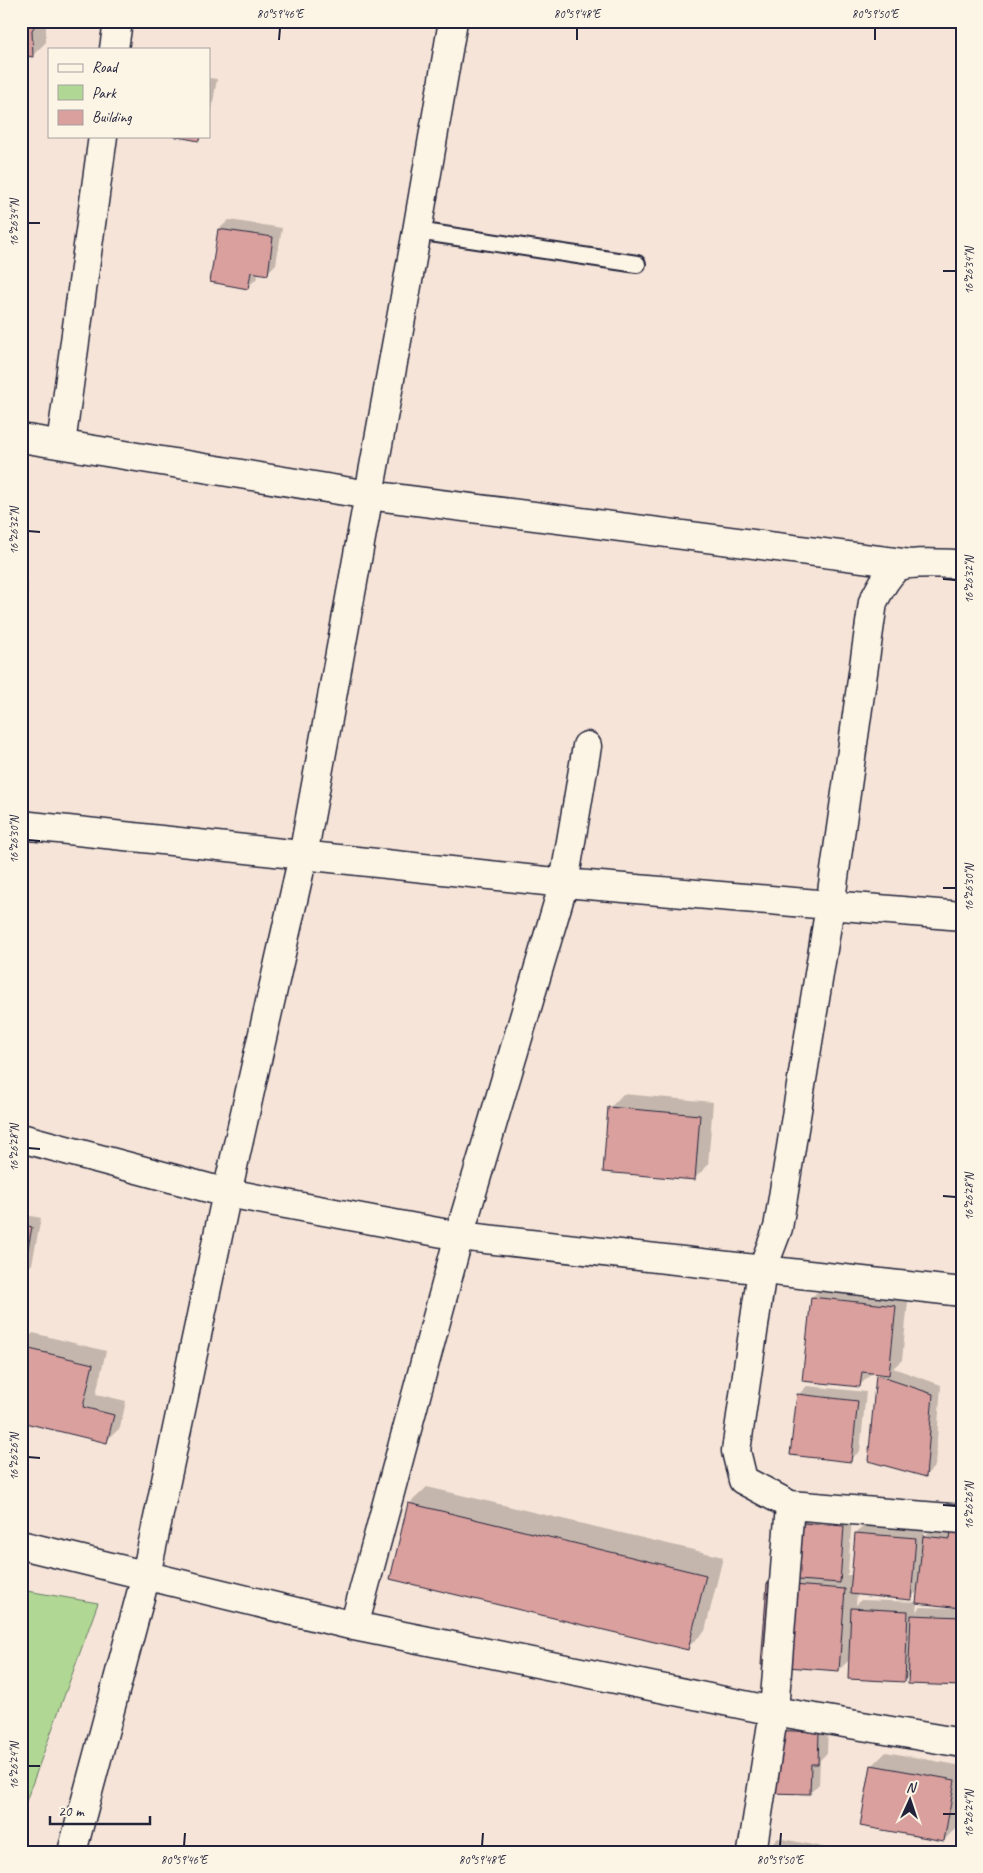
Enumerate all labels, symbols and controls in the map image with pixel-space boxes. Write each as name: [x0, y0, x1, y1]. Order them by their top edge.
text: 80°59'46"E: [257, 6, 305, 22]
text: 80°59'48"E: [554, 6, 602, 22]
text: 80°59'50"E: [852, 6, 900, 22]
legend: [48, 48, 210, 138]
text: Road: [92, 58, 119, 77]
text: Park: [92, 84, 117, 103]
text: Building: [92, 108, 132, 127]
text: 16°26'34"N: [6, 198, 22, 247]
text: 16°26'34"N: [961, 246, 977, 295]
text: 16°26'32"N: [6, 506, 22, 555]
text: 16°26'32"N: [961, 555, 977, 604]
text: 16°26'30"N: [6, 815, 22, 864]
text: 16°26'30"N: [961, 863, 977, 912]
text: 16°26'28"N: [6, 1123, 22, 1172]
text: 16°26'28"N: [961, 1172, 977, 1221]
text: 16°26'26"N: [6, 1432, 22, 1481]
text: 16°26'26"N: [961, 1481, 977, 1530]
text: 16°26'24"N: [6, 1741, 22, 1790]
north arrow: [886, 1776, 936, 1826]
text: N: [906, 1779, 918, 1796]
text: 16°26'24"N: [961, 1789, 977, 1838]
scale bar: [50, 1793, 150, 1825]
text: 20 m: [58, 1802, 85, 1821]
text: 80°59'46"E: [161, 1852, 209, 1868]
text: 80°59'48"E: [459, 1852, 507, 1868]
text: 80°59'50"E: [757, 1852, 805, 1868]

